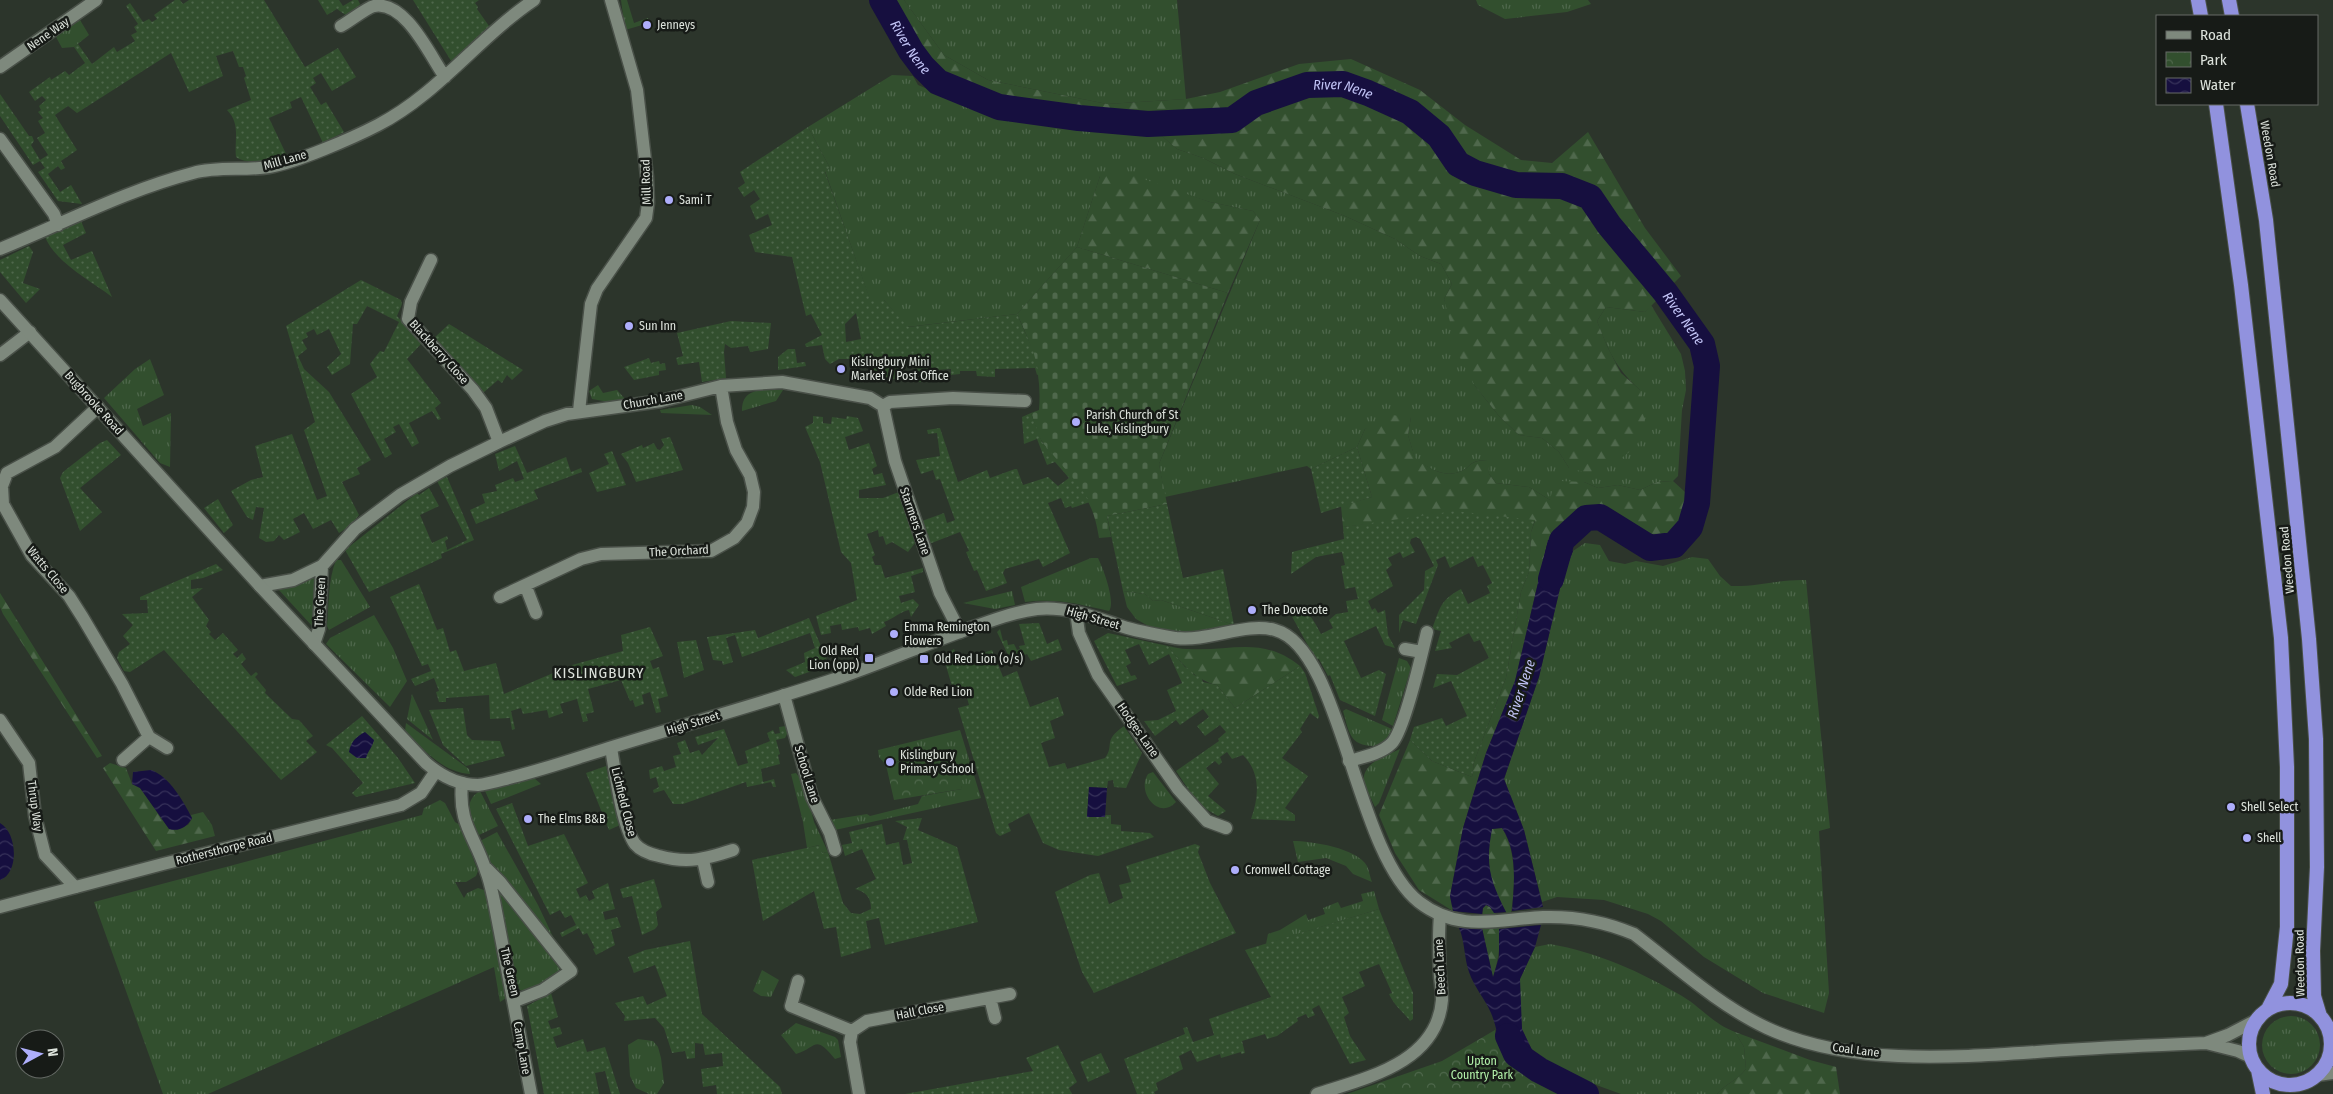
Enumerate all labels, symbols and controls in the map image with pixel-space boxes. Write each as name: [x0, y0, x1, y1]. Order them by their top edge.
street label: Nene Way: [24, 14, 72, 53]
legend: [2156, 15, 2318, 105]
water label: River Nene: [886, 17, 934, 78]
place label: Jenneys: [657, 18, 695, 32]
marker: Jenneys: [641, 19, 653, 31]
text: Road: [2200, 26, 2231, 44]
text: Park: [2200, 51, 2227, 69]
water label: River Nene: [1313, 76, 1376, 103]
text: Water: [2200, 76, 2236, 94]
street label: Weedon Road: [2257, 120, 2283, 188]
street label: Mill Lane: [262, 147, 308, 173]
street label: Mill Road: [638, 159, 654, 205]
place label: Sami T: [679, 193, 712, 207]
marker: Sami T: [663, 194, 675, 206]
water label: River Nene: [1659, 289, 1708, 349]
street label: Blackberry Close: [406, 317, 472, 387]
place label: Sun Inn: [639, 319, 676, 333]
marker: Sun Inn: [623, 320, 635, 332]
place label: Kislingbury Mini Market / Post Office: [851, 355, 949, 383]
marker: Kislingbury Mini Market / Post Office: [835, 363, 847, 375]
street label: Bugbrooke Road: [62, 368, 126, 438]
street label: Church Lane: [622, 388, 684, 412]
place label: Parish Church of St Luke, Kislingbury: [1086, 408, 1178, 436]
marker: Parish Church of St Luke, Kislingbury: [1070, 416, 1082, 428]
street label: Starmers Lane: [897, 485, 933, 557]
street label: Weedon Road: [2277, 526, 2297, 594]
street label: The Orchard: [649, 542, 709, 560]
street label: Watts Close: [24, 544, 72, 596]
street label: The Green: [312, 577, 328, 627]
place label: The Dovecote: [1262, 603, 1328, 617]
street label: High Street: [1065, 604, 1121, 632]
marker: The Dovecote: [1246, 604, 1258, 616]
place label: Emma Remington Flowers: [904, 620, 990, 648]
marker: Emma Remington Flowers: [888, 628, 900, 640]
place label: Old Red Lion (opp): [809, 644, 859, 672]
marker: Old Red Lion (opp): [863, 652, 875, 664]
place label: Old Red Lion (o/s): [934, 652, 1023, 666]
marker: Old Red Lion (o/s): [918, 653, 930, 665]
water label: River Nene: [1504, 657, 1539, 721]
district label: KISLINGBURY: [554, 664, 644, 682]
place label: Olde Red Lion: [904, 685, 972, 699]
marker: Olde Red Lion: [888, 686, 900, 698]
street label: Hodges Lane: [1114, 700, 1162, 760]
street label: High Street: [665, 708, 721, 738]
street label: School Lane: [792, 744, 822, 805]
place label: Kislingbury Primary School: [900, 748, 974, 776]
marker: Kislingbury Primary School: [884, 756, 896, 768]
street label: Lichfield Close: [609, 766, 639, 838]
street label: Thrup Way: [25, 780, 46, 833]
place label: Shell Select: [2241, 800, 2298, 814]
marker: Shell Select: [2225, 801, 2237, 813]
place label: The Elms B&B: [538, 812, 606, 826]
marker: The Elms B&B: [522, 813, 534, 825]
street label: Rothersthorpe Road: [174, 830, 274, 868]
place label: Shell: [2257, 831, 2282, 845]
marker: Shell: [2241, 832, 2253, 844]
place label: Cromwell Cottage: [1245, 863, 1330, 877]
marker: Cromwell Cottage: [1229, 864, 1241, 876]
street label: Weedon Road: [2292, 929, 2308, 997]
street label: Beech Lane: [1432, 939, 1448, 995]
street label: The Green: [498, 946, 522, 998]
street label: Hall Close: [895, 999, 945, 1023]
street label: Camp Lane: [510, 1020, 534, 1076]
north arrow: [15, 1029, 65, 1079]
street label: Coal Lane: [1832, 1040, 1880, 1060]
text: N: [43, 1047, 61, 1058]
park label: Upton Country Park: [1451, 1054, 1514, 1082]

